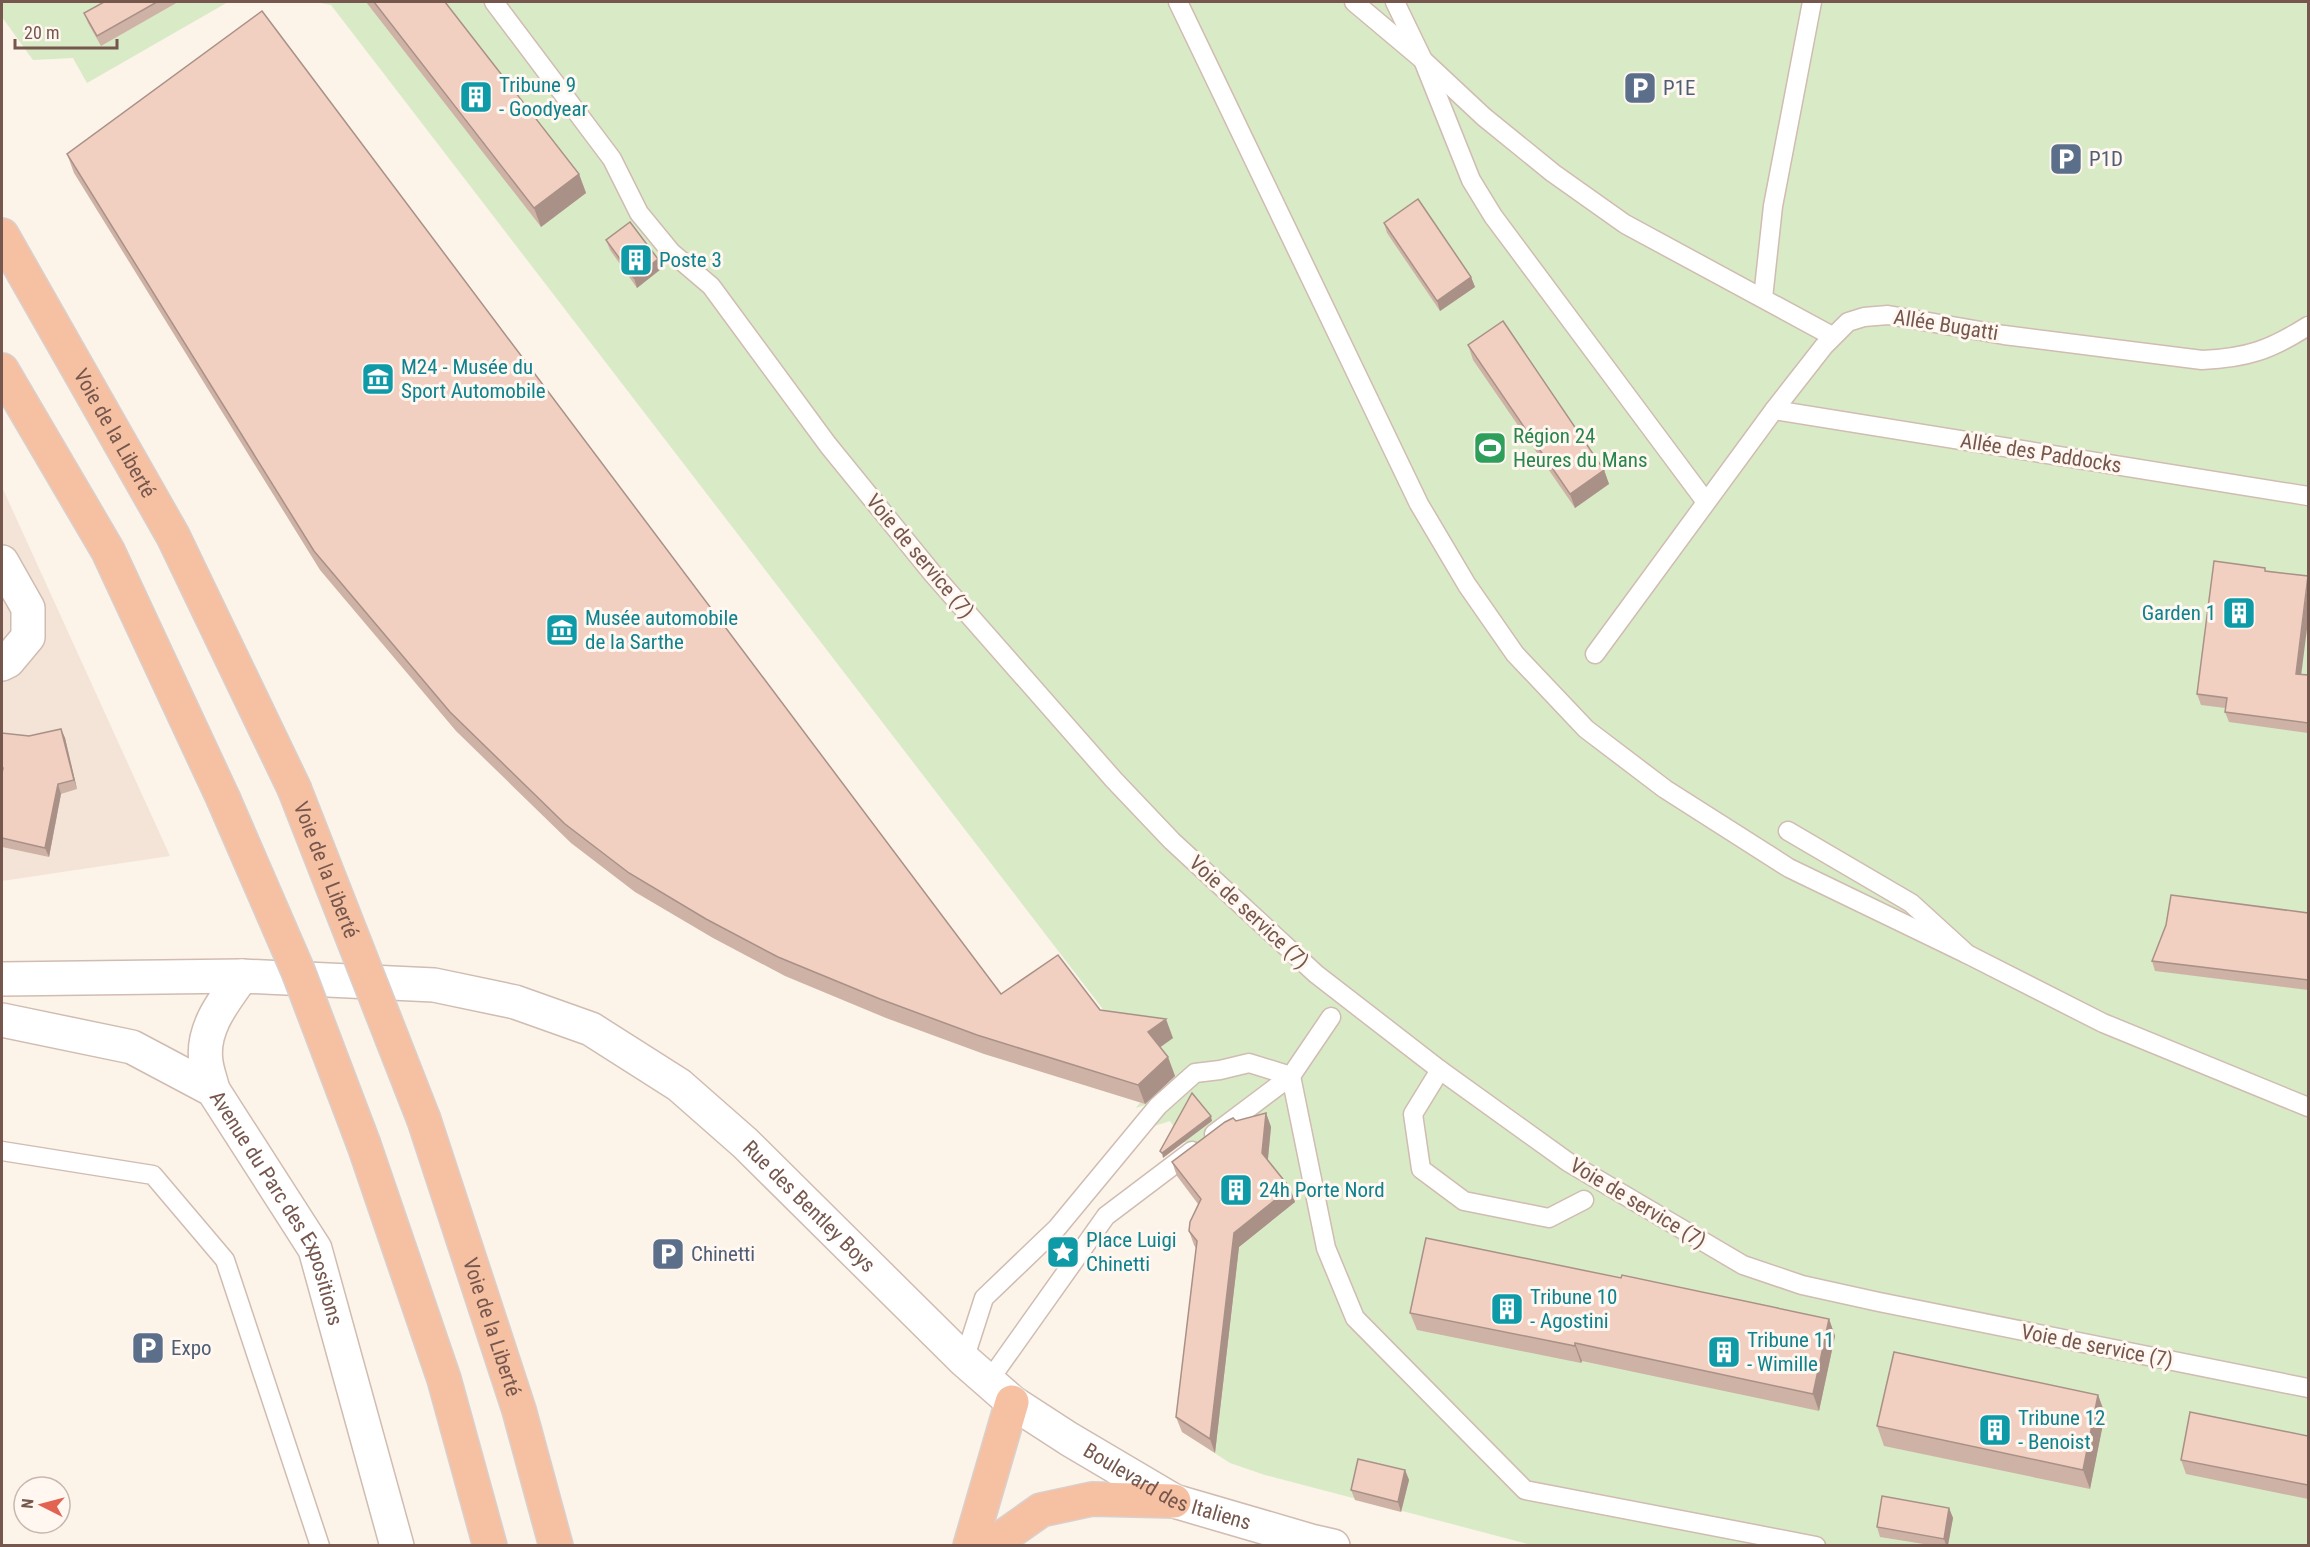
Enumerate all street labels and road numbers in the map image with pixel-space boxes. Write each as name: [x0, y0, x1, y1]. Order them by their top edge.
street label: Allée Bugatti: [1892, 305, 2000, 345]
street label: Voie de la Liberté: [69, 365, 161, 502]
street label: Allée des Paddocks: [1959, 428, 2123, 478]
street label: Voie de service (7): [861, 489, 979, 623]
street label: Voie de la Liberté: [289, 798, 364, 942]
street label: Voie de service (7): [1184, 851, 1314, 973]
street label: Avenue du Parc des Expositions: [205, 1086, 347, 1328]
street label: Rue des Bentley Boys: [738, 1136, 880, 1277]
street label: Voie de service (7): [1566, 1153, 1710, 1253]
street label: Voie de la Liberté: [458, 1255, 526, 1400]
street label: Voie de service (7): [2019, 1320, 2175, 1372]
street label: Boulevard des Italiens: [1079, 1438, 1254, 1535]

